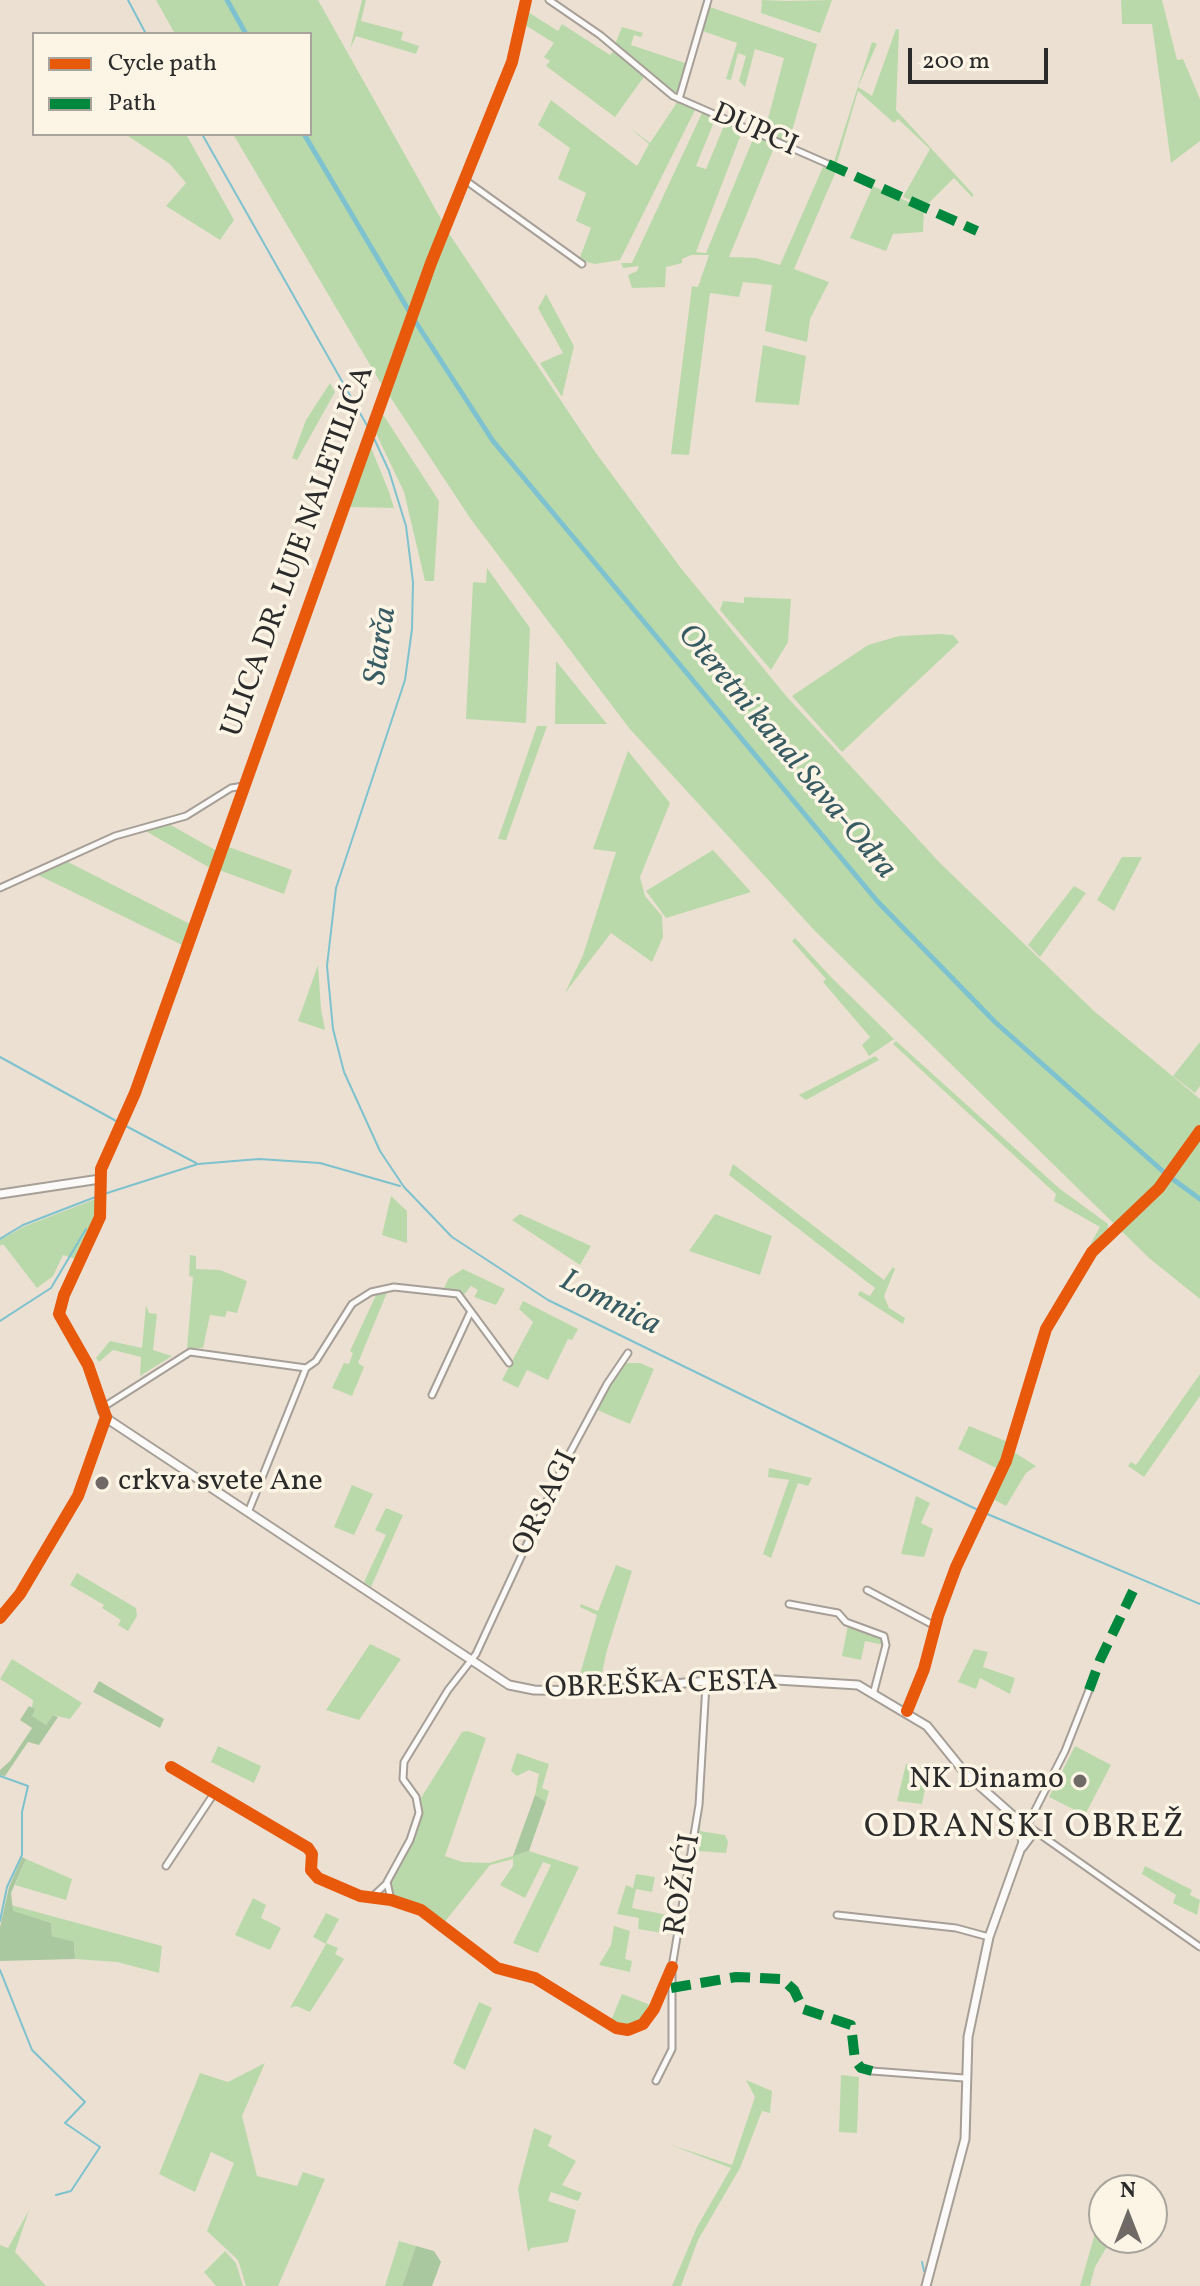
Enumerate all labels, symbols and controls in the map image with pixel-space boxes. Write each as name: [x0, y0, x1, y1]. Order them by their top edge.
legend: [32, 32, 312, 136]
scale bar: [912, 32, 1052, 82]
text: 200 m: [922, 45, 990, 79]
text: Cycle path: [108, 47, 217, 81]
text: Path: [108, 87, 156, 121]
street label: DUPCI: [706, 97, 802, 167]
street label: ULICA DR. LUJE NALETILIĆA: [216, 362, 384, 742]
water label: Starča: [359, 605, 407, 687]
water label: Oteretni kanal Sava-Odra: [667, 618, 903, 888]
water label: Lomnica: [552, 1263, 666, 1347]
street label: ORSAGI: [506, 1446, 588, 1562]
place label: crkva svete Ane: [118, 1465, 323, 1501]
marker: crkva svete Ane: [93, 1474, 111, 1492]
street label: OBREŠKA CESTA: [544, 1665, 778, 1709]
place label: NK Dinamo: [909, 1763, 1064, 1799]
marker: NK Dinamo: [1071, 1772, 1089, 1790]
district label: ODRANSKI OBREŽ: [864, 1810, 1186, 1850]
street label: ROŽIĆI: [659, 1832, 711, 1938]
north arrow: [1088, 2174, 1168, 2254]
text: N: [1120, 2176, 1136, 2207]

